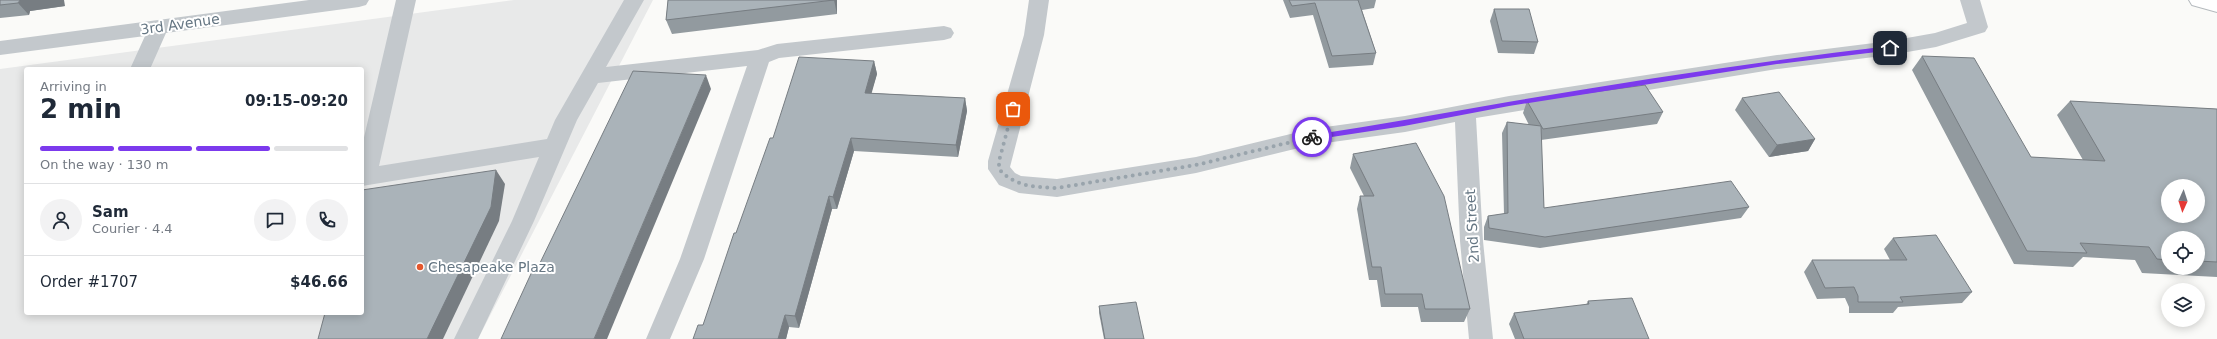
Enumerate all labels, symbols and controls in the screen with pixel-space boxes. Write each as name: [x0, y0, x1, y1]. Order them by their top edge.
street label: 3rd Avenue: [139, 11, 221, 37]
pin: [1873, 31, 1907, 65]
icon: home: [1879, 37, 1901, 59]
text: Arriving in: [40, 79, 107, 94]
text: 09:15–09:20: [245, 92, 348, 110]
pin: [996, 92, 1030, 126]
text: 2 min: [40, 94, 122, 124]
icon: bag: [1002, 98, 1024, 120]
courier: [1292, 117, 1332, 157]
icon: bike: [1301, 126, 1323, 148]
text: On the way · 130 m: [40, 157, 168, 172]
north arrow: [2161, 179, 2205, 223]
map controls: [2161, 179, 2205, 327]
street label: 2nd Street: [1462, 188, 1482, 263]
button: person: [40, 199, 82, 241]
button: chat: [254, 199, 296, 241]
button: phone: [306, 199, 348, 241]
text: Sam: [92, 203, 129, 221]
text: Courier · 4.4: [92, 221, 173, 236]
button: locate: [2161, 231, 2205, 275]
place label: Chesapeake Plaza: [428, 259, 555, 275]
marker: Chesapeake Plaza: [415, 262, 425, 272]
text: Order #1707: [40, 273, 138, 291]
text: $46.66: [290, 273, 348, 291]
button: layers: [2161, 283, 2205, 327]

